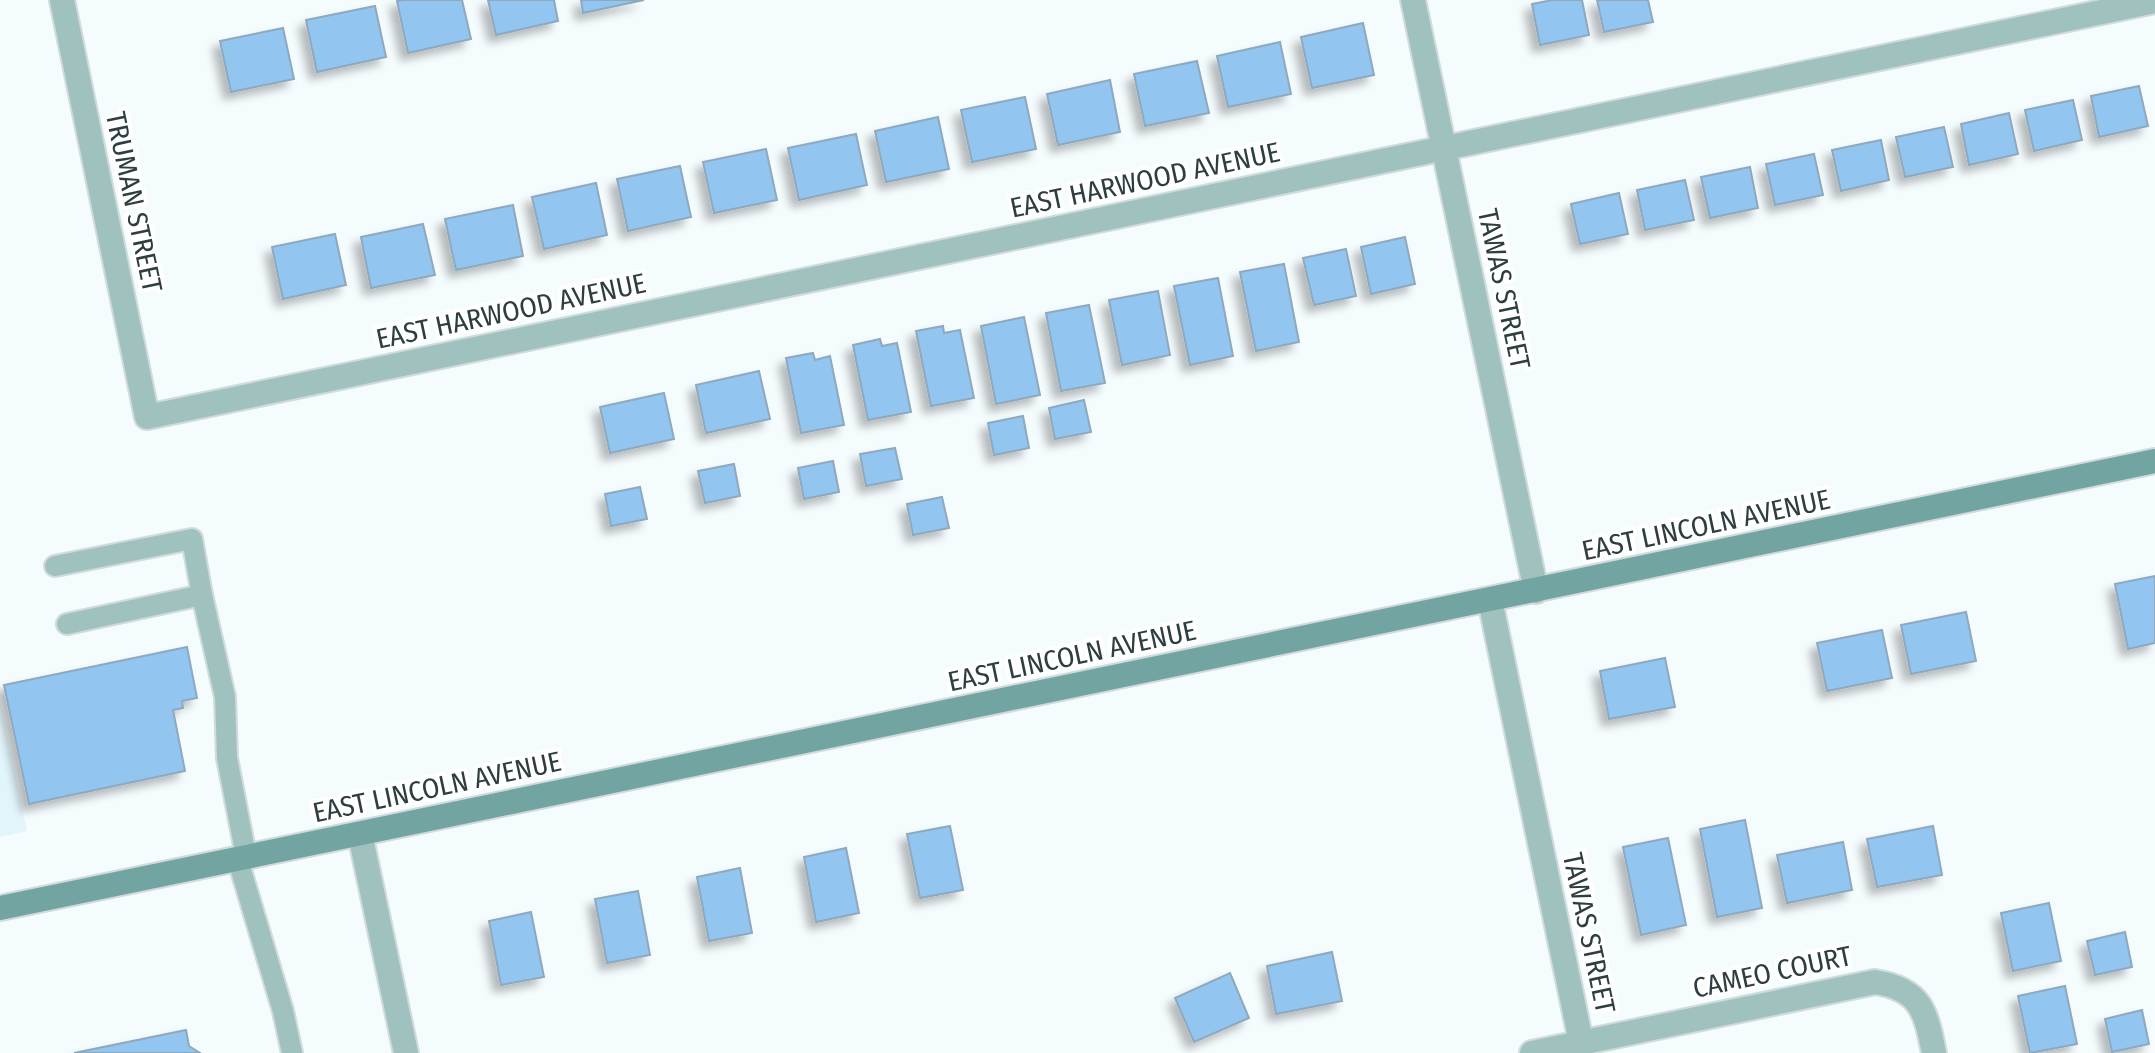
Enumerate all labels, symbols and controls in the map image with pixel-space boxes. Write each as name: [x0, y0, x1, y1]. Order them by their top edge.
street label: TRUMAN STREET: [99, 109, 169, 295]
street label: EAST HARWOOD AVENUE: [1007, 135, 1283, 225]
street label: TAWAS STREET: [1471, 206, 1537, 372]
street label: EAST HARWOOD AVENUE: [373, 266, 649, 356]
street label: EAST LINCOLN AVENUE: [1579, 483, 1833, 567]
street label: EAST LINCOLN AVENUE: [945, 614, 1199, 698]
street label: EAST LINCOLN AVENUE: [310, 745, 564, 829]
street label: TAWAS STREET: [1556, 850, 1622, 1016]
street label: CAMEO COURT: [1690, 939, 1854, 1005]

